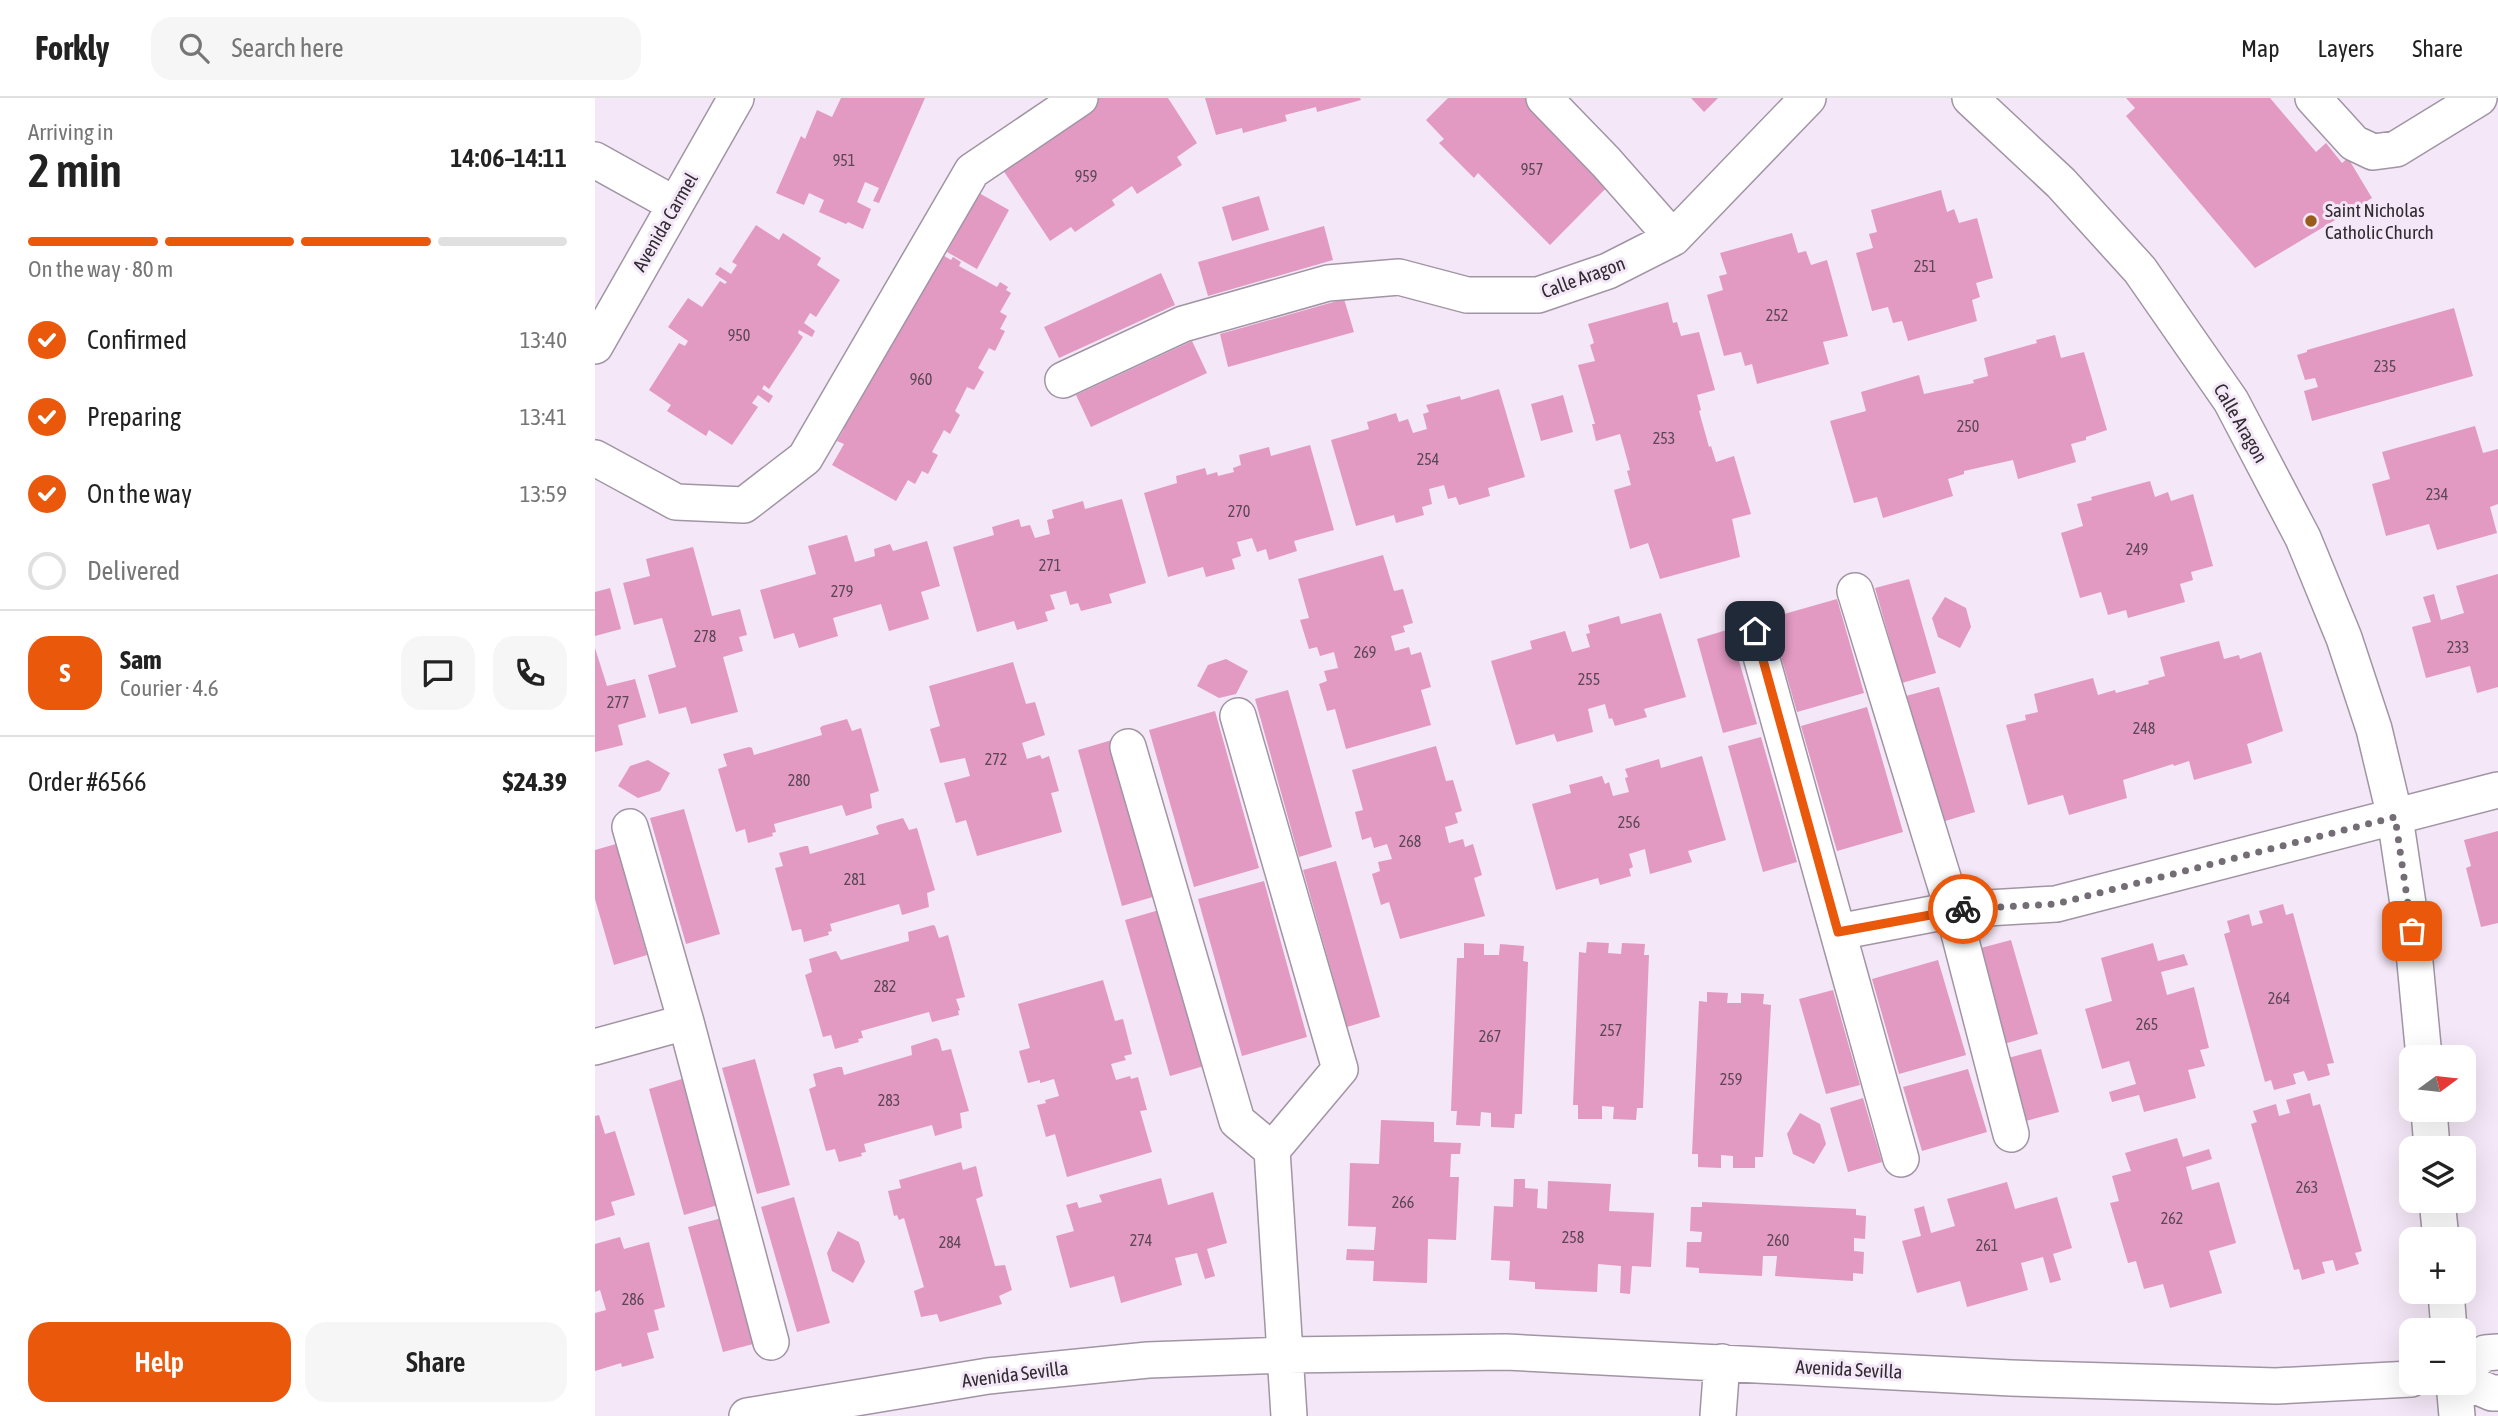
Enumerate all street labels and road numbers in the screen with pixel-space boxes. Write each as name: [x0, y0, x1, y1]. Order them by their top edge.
street label: Avenida Carmel: [628, 169, 702, 275]
street label: Calle Aragon: [1538, 252, 1628, 302]
street label: Calle Aragon: [2210, 379, 2272, 467]
street label: Avenida Sevilla: [1795, 1355, 1903, 1383]
street label: Avenida Sevilla: [960, 1357, 1070, 1391]

